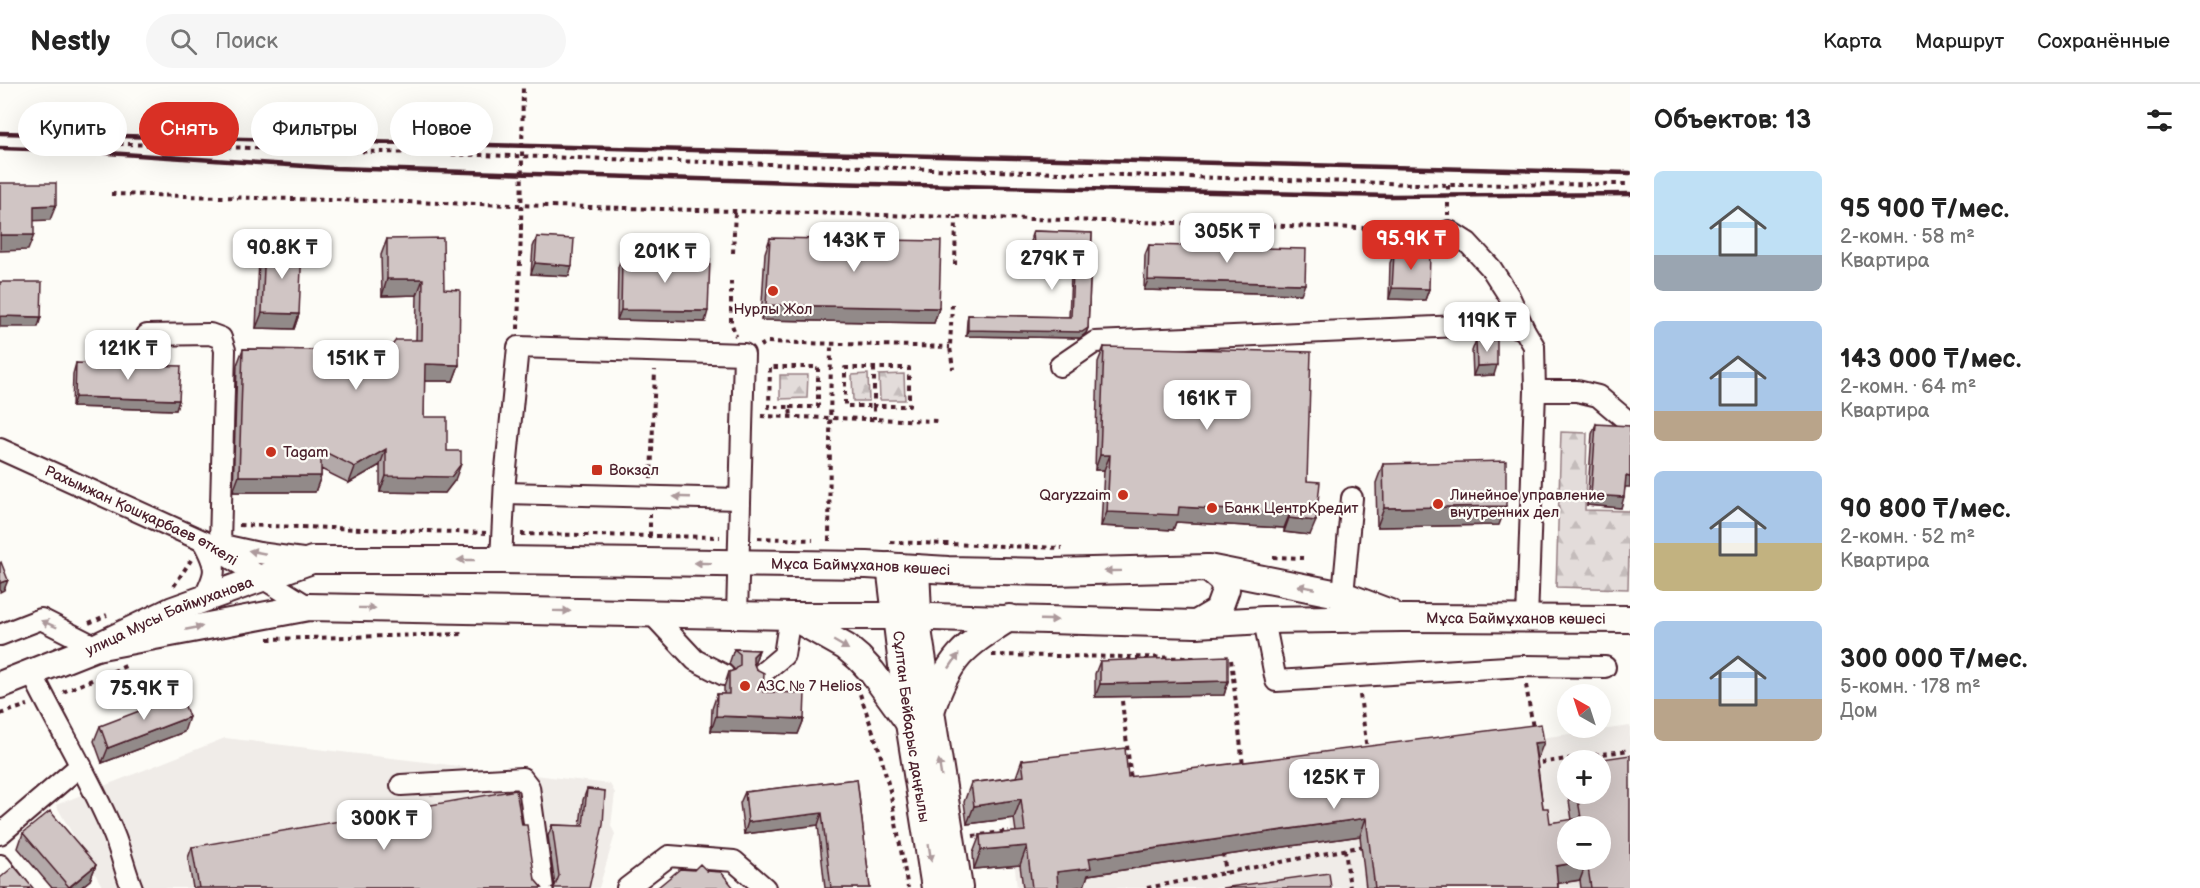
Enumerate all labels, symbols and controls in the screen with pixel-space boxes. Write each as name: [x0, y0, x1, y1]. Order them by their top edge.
search box: [146, 14, 566, 68]
text: Nestly: [30, 25, 110, 58]
icon: search: [167, 25, 200, 58]
text: Поиск: [215, 28, 278, 55]
text: Карта: [1823, 29, 1882, 54]
text: Маршрут: [1915, 29, 2004, 54]
text: Сохранённые: [2037, 29, 2170, 54]
chip: Купить: [18, 102, 127, 156]
chip: Снять: [139, 102, 239, 156]
chip: Фильтры: [251, 102, 378, 156]
chip: Новое: [390, 102, 493, 156]
icon: filters: [2143, 104, 2176, 137]
text: Объектов: 13: [1654, 105, 1811, 136]
text: 95 900 ₸/мес.: [1840, 194, 2009, 225]
icon: home: [1702, 195, 1774, 267]
pin: 305K ₸: [1178, 213, 1276, 264]
text: 305K ₸: [1194, 220, 1260, 244]
pin: 95.9K ₸: [1356, 220, 1466, 271]
pin: 143K ₸: [805, 222, 903, 273]
text: 2-комн. · 58 m²: [1840, 225, 1975, 249]
text: 95.9K ₸: [1376, 227, 1446, 251]
pin: 90.8K ₸: [227, 229, 337, 280]
text: 143K ₸: [823, 229, 885, 253]
pin: 201K ₸: [616, 233, 714, 284]
text: 90.8K ₸: [247, 236, 317, 260]
text: 201K ₸: [634, 240, 696, 264]
pin: 279K ₸: [1003, 240, 1101, 291]
text: 279K ₸: [1020, 247, 1084, 271]
text: Квартира: [1840, 249, 1930, 273]
marker: Нурлы Жол: [766, 284, 780, 298]
place label: Нурлы Жол: [733, 300, 813, 319]
pin: 119K ₸: [1438, 302, 1536, 353]
text: 119K ₸: [1458, 309, 1516, 333]
pin: 121K ₸: [79, 330, 177, 381]
text: 121K ₸: [99, 337, 157, 361]
pin: 151K ₸: [307, 340, 405, 391]
text: 143 000 ₸/мес.: [1840, 344, 2021, 375]
icon: home: [1702, 345, 1774, 417]
text: 151K ₸: [327, 347, 385, 371]
text: 2-комн. · 64 m²: [1840, 375, 1976, 399]
pin: 161K ₸: [1158, 380, 1256, 431]
text: 161K ₸: [1178, 387, 1236, 411]
text: Квартира: [1840, 399, 1930, 423]
place label: Tagam: [283, 443, 329, 462]
marker: Tagam: [264, 445, 278, 459]
street label: Рахымжан Қошқарбаев өткелі: [42, 461, 241, 570]
place label: Вокзал: [609, 461, 659, 480]
marker: Вокзал: [590, 463, 604, 477]
place label: Qaryzzaim: [1039, 486, 1111, 505]
place label: Линейное управление внутренних дел: [1449, 486, 1605, 522]
marker: Qaryzzaim: [1116, 488, 1130, 502]
one-way arrow: [672, 492, 691, 502]
text: 90 800 ₸/мес.: [1840, 494, 2011, 525]
icon: home: [1702, 495, 1774, 567]
marker: Линейное управление внутренних дел: [1431, 497, 1445, 511]
place label: Банк ЦентрКредит: [1224, 499, 1359, 518]
marker: Банк ЦентрКредит: [1205, 501, 1219, 515]
text: 2-комн. · 52 m²: [1840, 525, 1975, 549]
one-way arrow: [248, 547, 267, 556]
text: Квартира: [1840, 549, 1930, 573]
street label: Мұса Баймұханов көшесі: [771, 554, 950, 580]
one-way arrow: [457, 555, 476, 565]
one-way arrow: [694, 558, 713, 568]
one-way arrow: [1104, 566, 1123, 575]
street label: улица Мусы Баймуханова: [83, 572, 256, 660]
one-way arrow: [1297, 582, 1316, 591]
one-way arrow: [358, 603, 377, 613]
one-way arrow: [553, 606, 572, 616]
street label: Мұса Баймұханов көшесі: [1426, 609, 1606, 628]
one-way arrow: [1040, 615, 1059, 624]
one-way arrow: [39, 619, 57, 629]
one-way arrow: [185, 623, 204, 632]
street label: Сұлтан Бейбарыс даңғылы: [888, 630, 934, 824]
one-way arrow: [833, 640, 850, 650]
text: 300 000 ₸/мес.: [1840, 644, 2028, 675]
icon: home: [1702, 645, 1774, 717]
one-way arrow: [949, 653, 960, 670]
pin: 75.9K ₸: [89, 670, 199, 721]
text: 5-комн. · 178 m²: [1840, 675, 1981, 699]
text: 75.9K ₸: [110, 677, 178, 701]
place label: АЗС № 7 Helios: [756, 677, 863, 696]
marker: АЗС № 7 Helios: [738, 679, 752, 693]
north arrow: [1557, 684, 1611, 738]
map controls: [1557, 684, 1611, 870]
text: Дом: [1840, 699, 1878, 723]
button: +: [1557, 750, 1611, 804]
one-way arrow: [935, 758, 944, 777]
pin: 125K ₸: [1285, 759, 1383, 810]
text: 125K ₸: [1303, 766, 1365, 790]
pin: 300K ₸: [335, 800, 433, 851]
text: 300K ₸: [351, 807, 417, 831]
button: −: [1557, 816, 1611, 870]
one-way arrow: [925, 843, 934, 862]

